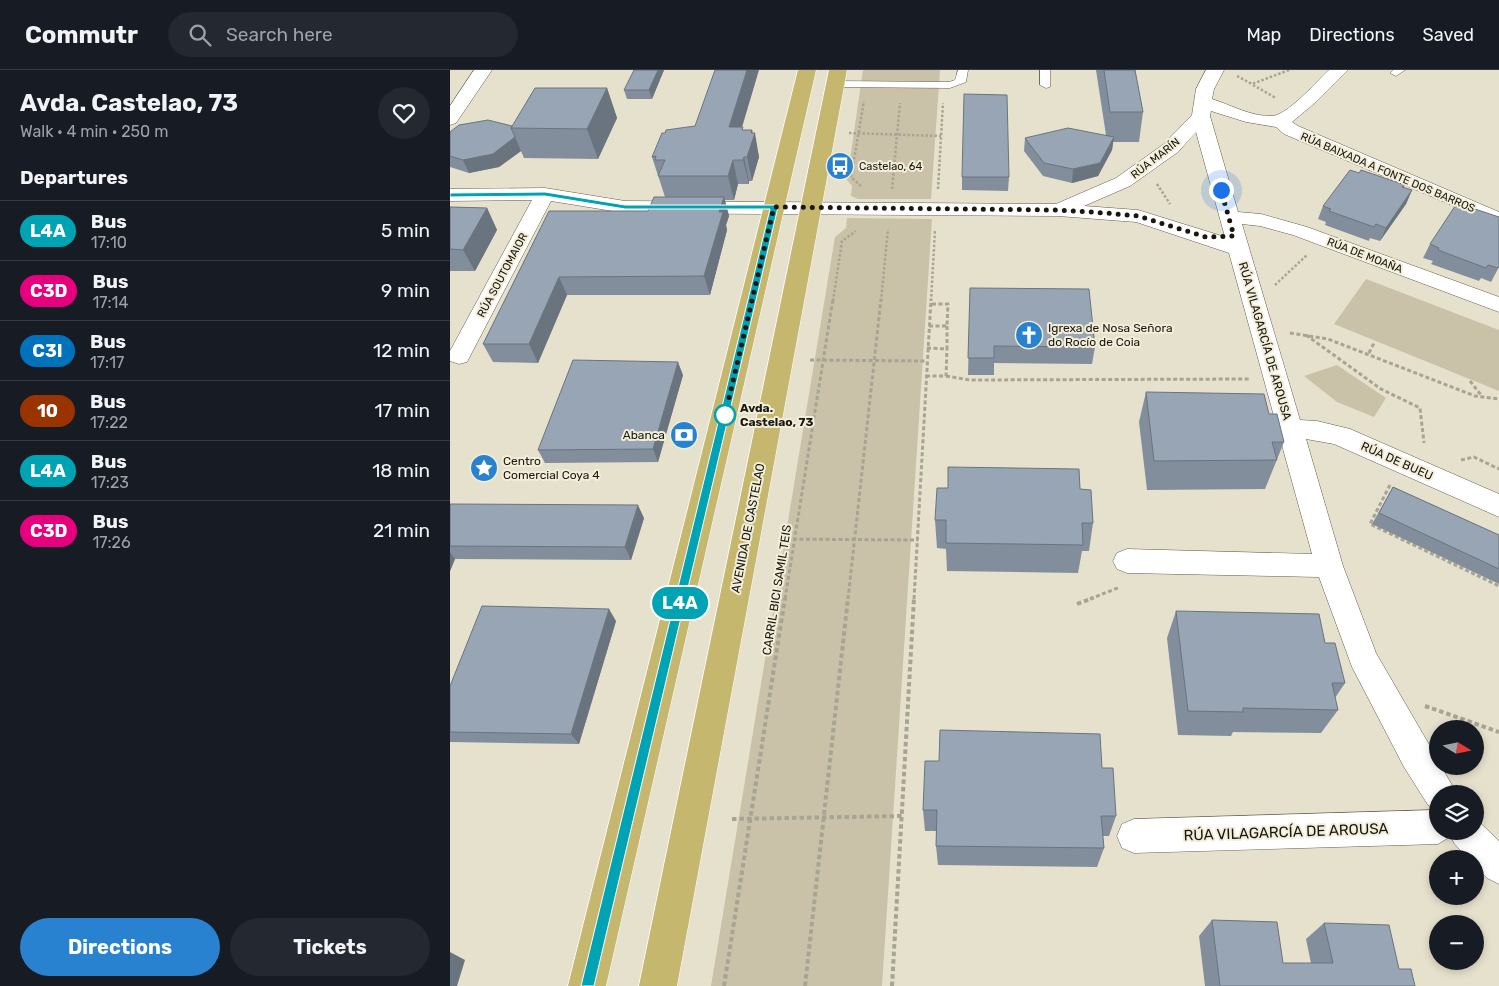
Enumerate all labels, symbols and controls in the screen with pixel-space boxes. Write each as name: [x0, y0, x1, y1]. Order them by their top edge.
search box: [168, 12, 518, 57]
text: Commutr: [25, 21, 138, 49]
icon: search: [186, 21, 214, 49]
text: Search here: [226, 23, 333, 46]
text: Map: [1246, 24, 1281, 46]
text: Directions: [1309, 24, 1395, 46]
text: Saved: [1423, 24, 1474, 46]
button: heart: [378, 87, 430, 139]
text: Avda. Castelao, 73: [20, 89, 238, 117]
text: Walk · 4 min · 250 m: [20, 122, 168, 141]
street label: RÚA BAIXADA A FONTE DOS BARROS: [1299, 130, 1477, 215]
street label: RÚA MARÍN: [1128, 135, 1182, 182]
bus stop icon: Castelao, 64: [825, 151, 855, 181]
place label: Castelao, 64: [859, 160, 922, 173]
text: Departures: [20, 166, 128, 189]
your location: [1209, 178, 1234, 203]
text: Bus: [91, 210, 127, 233]
text: 5 min: [381, 219, 430, 242]
text: L4A: [30, 220, 66, 242]
street label: RÚA SOUTOMAIOR: [475, 231, 530, 320]
text: 17:10: [91, 233, 127, 252]
street label: RÚA DE MOAÑA: [1325, 235, 1405, 276]
street label: RÚA VILAGARCÍA DE AROUSA: [1236, 260, 1294, 422]
text: Bus: [92, 270, 128, 293]
text: 9 min: [381, 279, 430, 302]
text: C3D: [30, 280, 67, 302]
text: 17:14: [92, 293, 128, 312]
church icon: Igrexa de Nosa Señora do Rocío de Coia: [1014, 320, 1044, 350]
place label: Igrexa de Nosa Señora do Rocío de Coia: [1048, 321, 1173, 349]
text: Bus: [90, 330, 126, 353]
text: 12 min: [373, 339, 430, 362]
text: C3I: [32, 340, 63, 362]
text: 17:17: [90, 353, 124, 372]
text: Bus: [90, 390, 126, 413]
text: 17 min: [374, 399, 430, 422]
text: 10: [37, 400, 58, 422]
place label: Avda. Castelao, 73: [740, 401, 813, 429]
marker: Avda. Castelao, 73: [714, 404, 736, 426]
text: 17:22: [90, 413, 128, 432]
bank icon: Abanca: [669, 420, 699, 450]
place label: Abanca: [623, 428, 665, 442]
street label: RÚA DE BUEU: [1359, 439, 1435, 483]
text: Bus: [91, 450, 127, 473]
place icon: Centro Comercial Coya 4: [469, 453, 499, 483]
place label: Centro Comercial Coya 4: [503, 454, 600, 482]
text: 18 min: [372, 459, 430, 482]
text: L4A: [30, 460, 66, 482]
street label: AVENIDA DE CASTELAO: [729, 462, 767, 594]
text: 17:23: [91, 473, 129, 492]
text: Bus: [92, 510, 128, 533]
text: 21 min: [373, 519, 430, 542]
text: C3D: [30, 520, 67, 542]
street label: CARRIL BICI SAMIL TEIS: [760, 524, 794, 656]
text: 17:26: [92, 533, 131, 552]
line badge: L4A: [651, 587, 709, 619]
text: L4A: [662, 592, 698, 614]
north arrow: [1429, 720, 1484, 775]
map controls: [1429, 720, 1484, 970]
button: layers: [1429, 785, 1484, 840]
street label: RÚA VILAGARCÍA DE AROUSA: [1183, 819, 1389, 845]
button: +: [1429, 850, 1484, 905]
button: −: [1429, 915, 1484, 970]
button: Directions: [20, 918, 220, 976]
button: Tickets: [230, 918, 430, 976]

